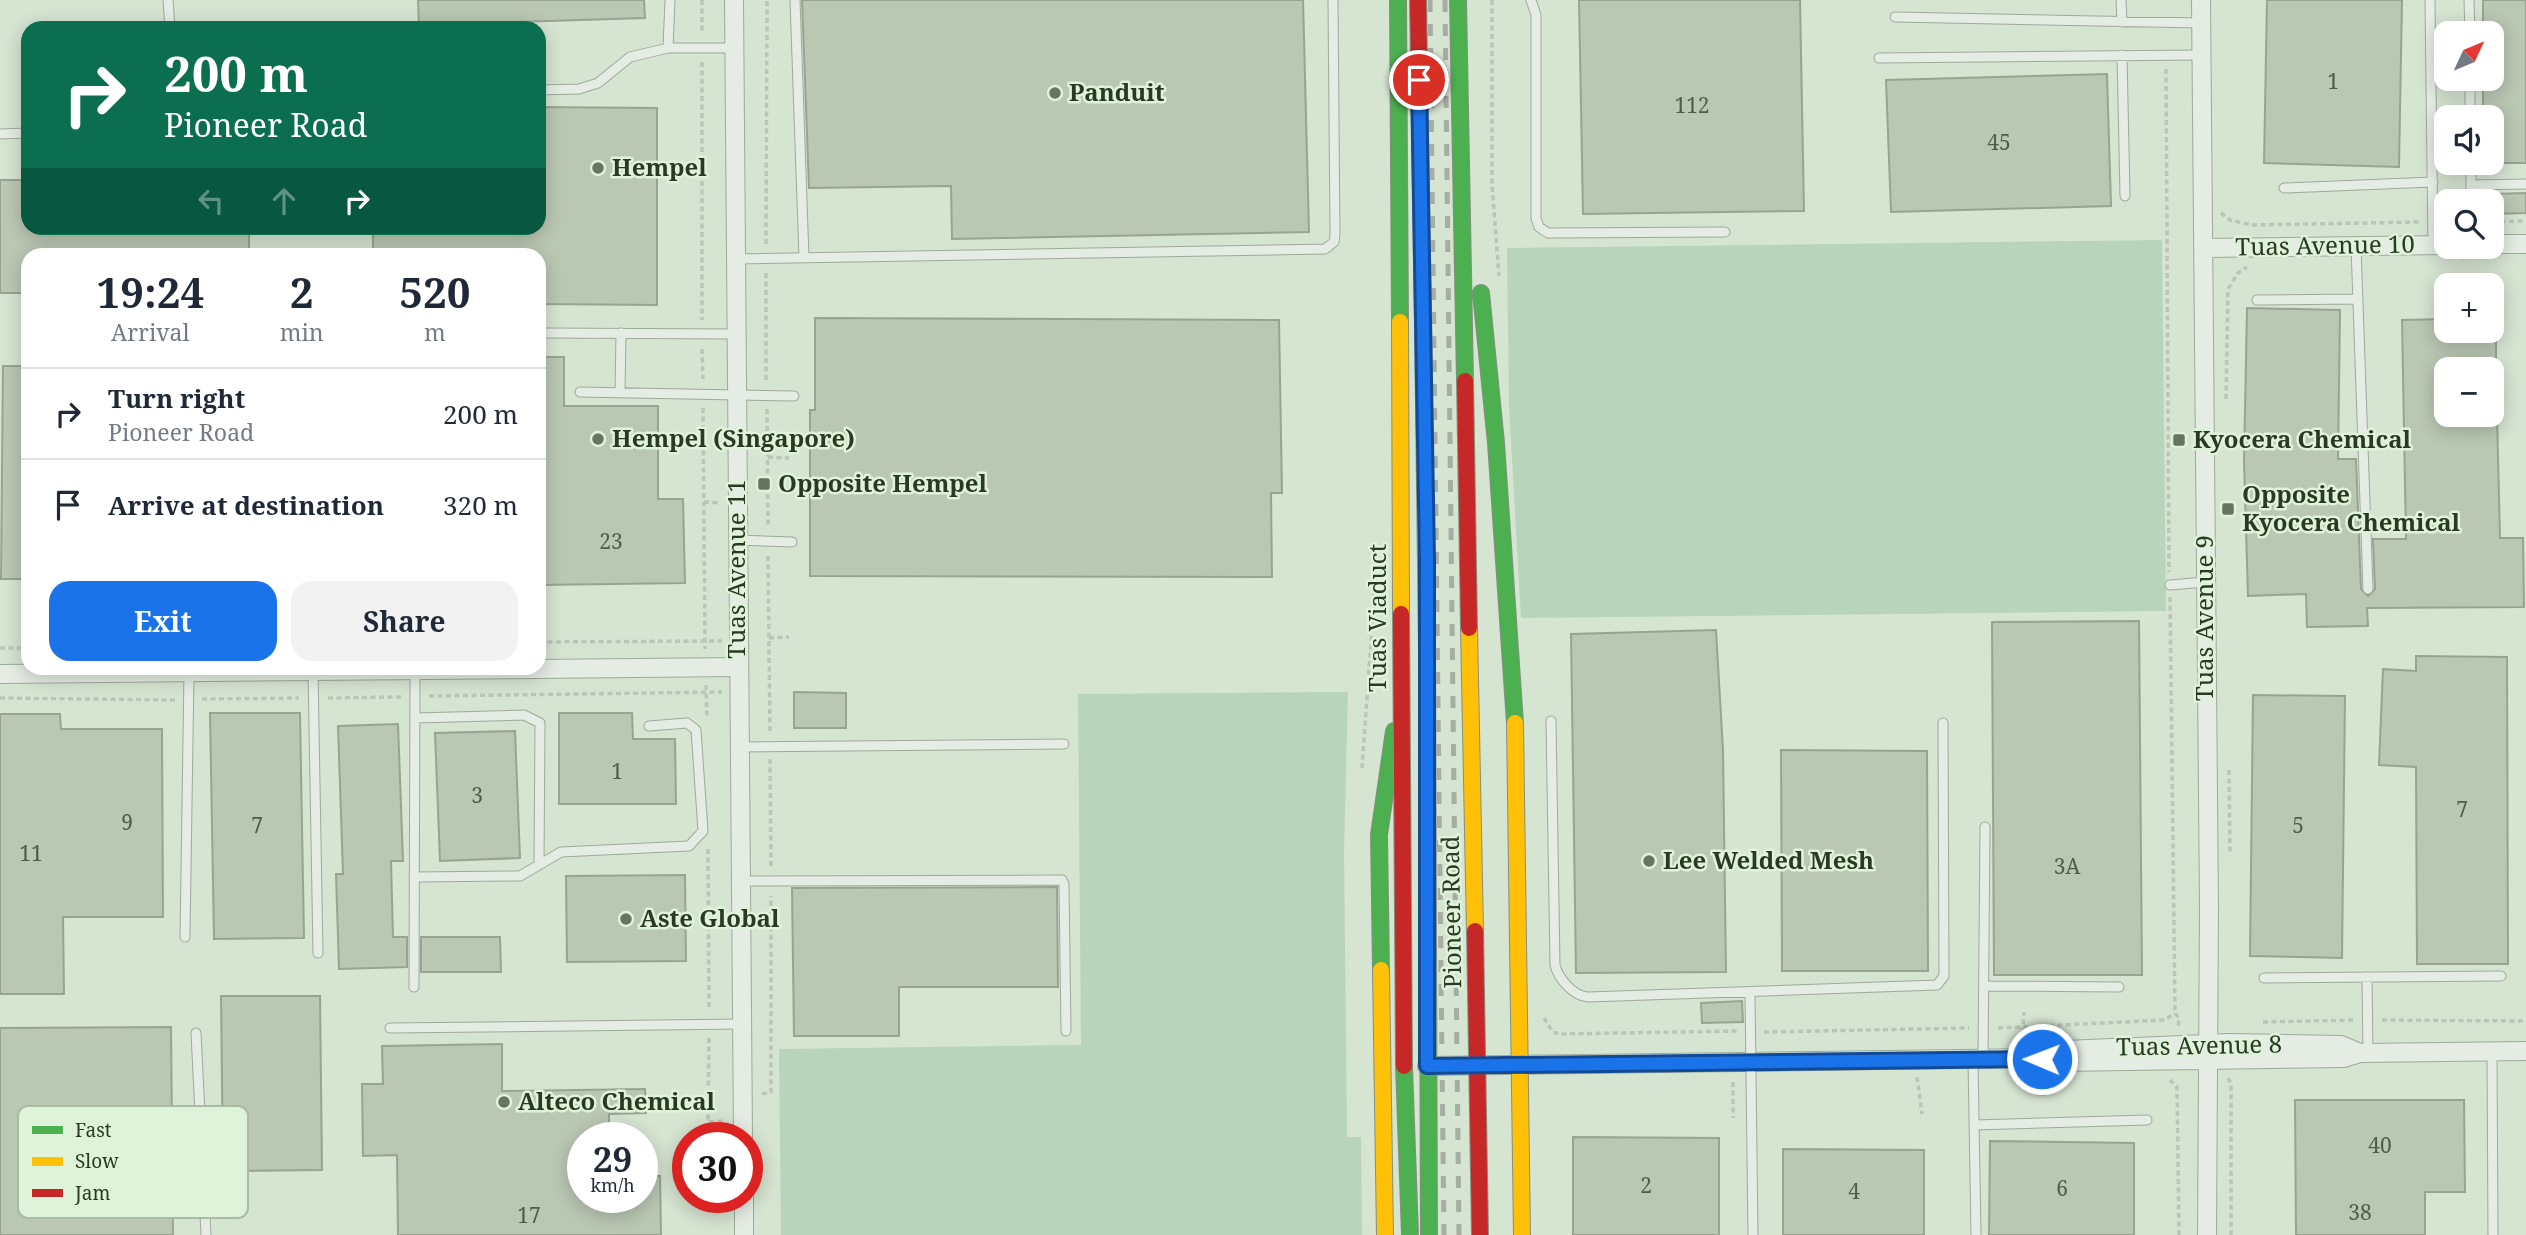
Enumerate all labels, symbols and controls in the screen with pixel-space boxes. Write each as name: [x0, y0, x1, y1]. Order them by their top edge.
north arrow: [2434, 21, 2504, 91]
map controls: [2434, 21, 2504, 427]
text: 200 m: [164, 40, 308, 106]
icon: right: [49, 49, 140, 140]
pin: [1389, 50, 1449, 110]
icon: arrive: [1400, 61, 1438, 99]
house number: 1: [2327, 67, 2339, 95]
place label: Panduit: [1069, 75, 1165, 108]
marker: Panduit: [1047, 85, 1063, 101]
house number: 112: [1674, 91, 1710, 119]
text: Pioneer Road: [164, 103, 367, 146]
button: sound: [2434, 105, 2504, 175]
house number: 45: [1987, 128, 2011, 156]
place label: Hempel: [612, 150, 707, 183]
marker: Hempel: [590, 160, 606, 176]
icon: left: [192, 182, 230, 220]
icon: ahead: [265, 182, 303, 220]
icon: right: [338, 182, 376, 220]
button: search: [2434, 189, 2504, 259]
street label: Tuas Avenue 10: [2235, 226, 2415, 263]
text: 19:24: [97, 263, 204, 320]
text: 2: [290, 263, 314, 320]
text: 520: [399, 263, 470, 320]
button: +: [2434, 273, 2504, 343]
text: Arrival: [111, 316, 190, 348]
text: min: [280, 316, 324, 348]
text: m: [424, 316, 446, 348]
button: −: [2434, 357, 2504, 427]
text: Turn right: [108, 380, 245, 416]
icon: right: [49, 395, 87, 433]
text: 200 m: [443, 396, 518, 432]
text: Pioneer Road: [108, 416, 254, 448]
place label: Hempel (Singapore): [612, 421, 855, 454]
place label: Kyocera Chemical: [2193, 422, 2412, 455]
marker: Hempel (Singapore): [590, 431, 606, 447]
marker: Kyocera Chemical: [2171, 432, 2187, 448]
place label: Opposite Hempel: [778, 466, 988, 499]
marker: Opposite Hempel: [756, 476, 772, 492]
place label: Opposite Kyocera Chemical: [2242, 477, 2461, 538]
street label: Tuas Avenue 11: [719, 479, 752, 659]
icon: arrive: [49, 486, 87, 524]
text: Arrive at destination: [108, 487, 384, 523]
text: 320 m: [443, 487, 518, 523]
marker: Opposite Kyocera Chemical: [2220, 501, 2236, 517]
house number: 23: [599, 527, 623, 555]
street label: Tuas Avenue 9: [2187, 535, 2220, 701]
street label: Tuas Viaduct: [1360, 544, 1393, 692]
button: Exit: [49, 581, 277, 661]
button: Share: [291, 581, 518, 661]
house number: 1: [611, 757, 623, 785]
house number: 3: [471, 781, 483, 809]
house number: 7: [2456, 795, 2468, 823]
house number: 9: [121, 808, 133, 836]
house number: 7: [251, 811, 263, 839]
house number: 5: [2292, 811, 2304, 839]
street label: Pioneer Road: [1433, 835, 1468, 989]
house number: 11: [19, 839, 43, 867]
place label: Lee Welded Mesh: [1663, 843, 1874, 876]
house number: 3A: [2054, 852, 2080, 880]
marker: Lee Welded Mesh: [1641, 853, 1657, 869]
place label: Aste Global: [640, 901, 780, 934]
marker: Aste Global: [618, 911, 634, 927]
position arrow: [2005, 1022, 2079, 1096]
street label: Tuas Avenue 8: [2116, 1027, 2282, 1062]
place label: Alteco Chemical: [518, 1084, 716, 1117]
marker: Alteco Chemical: [496, 1094, 512, 1110]
legend: [18, 1106, 248, 1218]
text: Fast: [75, 1117, 112, 1143]
speed limit sign: 30: [672, 1122, 763, 1213]
house number: 40: [2368, 1131, 2392, 1159]
text: 29: [593, 1135, 632, 1182]
text: Slow: [75, 1148, 119, 1174]
house number: 2: [1640, 1171, 1652, 1199]
text: km/h: [590, 1173, 635, 1197]
house number: 6: [2056, 1174, 2068, 1202]
house number: 4: [1848, 1177, 1860, 1205]
text: Jam: [74, 1180, 110, 1206]
house number: 38: [2348, 1198, 2372, 1226]
house number: 17: [517, 1201, 541, 1229]

